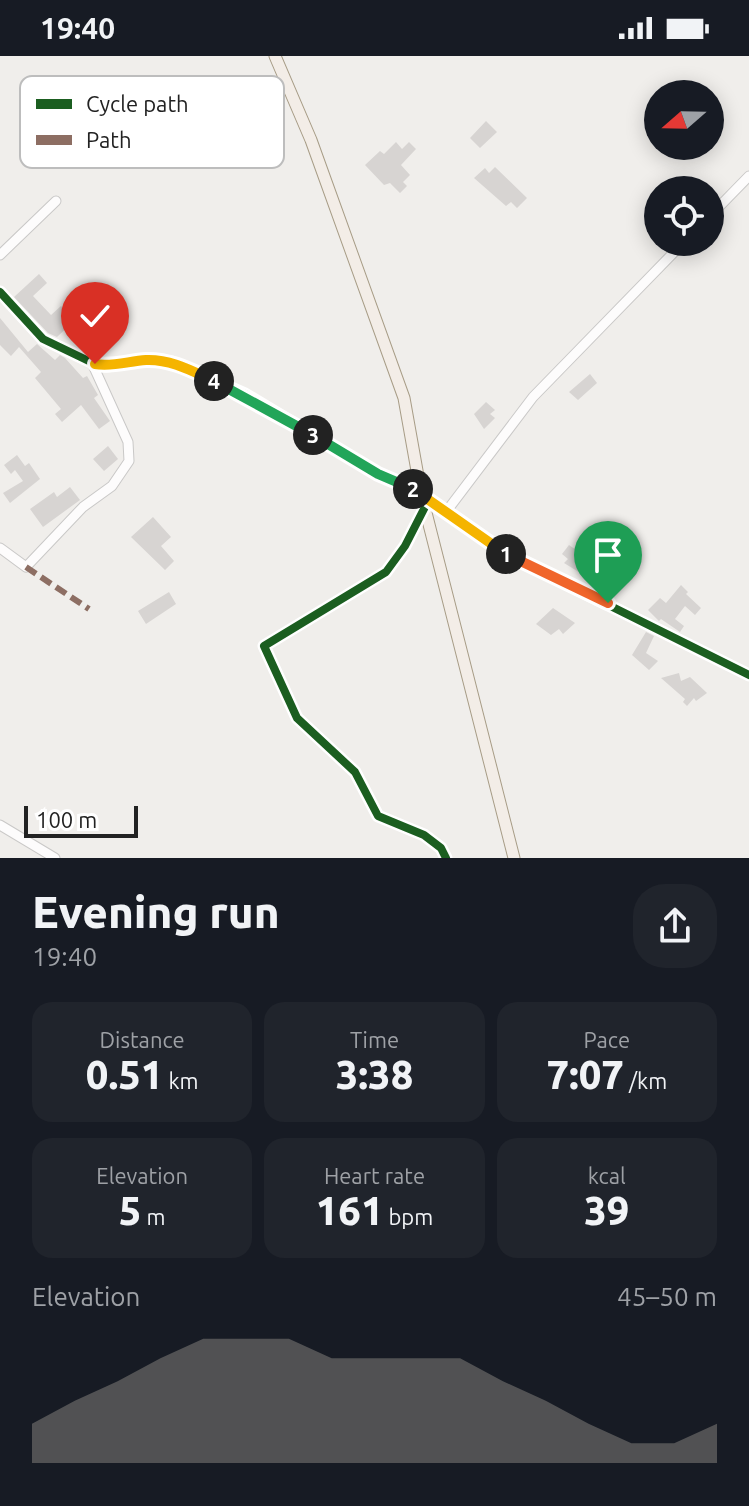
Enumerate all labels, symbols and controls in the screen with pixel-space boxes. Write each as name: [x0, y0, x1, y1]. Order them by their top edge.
text: 19:40: [40, 11, 115, 45]
legend: [20, 76, 284, 168]
north arrow: [644, 80, 724, 160]
map controls: [644, 80, 724, 256]
text: Cycle path: [86, 91, 189, 116]
text: Path: [86, 127, 131, 152]
button: locate: [644, 176, 724, 256]
pin: [61, 282, 129, 364]
icon: check: [73, 294, 117, 338]
pin: 4: [194, 361, 234, 401]
text: 4: [208, 368, 220, 393]
pin: 3: [293, 415, 333, 455]
text: 3: [307, 422, 319, 447]
pin: 2: [393, 469, 433, 509]
text: 2: [407, 476, 419, 501]
pin: [574, 521, 642, 603]
icon: arrive: [586, 533, 630, 577]
pin: 1: [486, 534, 526, 574]
text: 1: [500, 541, 512, 566]
scale bar: [24, 802, 138, 838]
text: 100 m: [36, 807, 97, 832]
button: share: [633, 884, 717, 968]
text: Evening run: [32, 887, 280, 936]
text: 19:40: [32, 942, 97, 971]
text: Distance: [100, 1027, 185, 1052]
text: Time: [350, 1027, 399, 1052]
text: Pace: [584, 1027, 630, 1052]
text: 0.51: [86, 1052, 163, 1097]
text: 3:38: [336, 1052, 413, 1097]
text: 7:07: [546, 1052, 624, 1097]
text: km: [163, 1068, 199, 1093]
text: /km: [624, 1068, 667, 1093]
text: Elevation: [96, 1163, 188, 1188]
text: Heart rate: [324, 1163, 425, 1188]
text: kcal: [588, 1163, 626, 1188]
text: 5: [119, 1188, 141, 1233]
text: 161: [316, 1188, 383, 1233]
text: 39: [584, 1188, 629, 1233]
text: m: [141, 1204, 165, 1229]
text: bpm: [383, 1204, 433, 1229]
text: Elevation: [32, 1282, 140, 1311]
text: 45–50 m: [617, 1282, 717, 1311]

